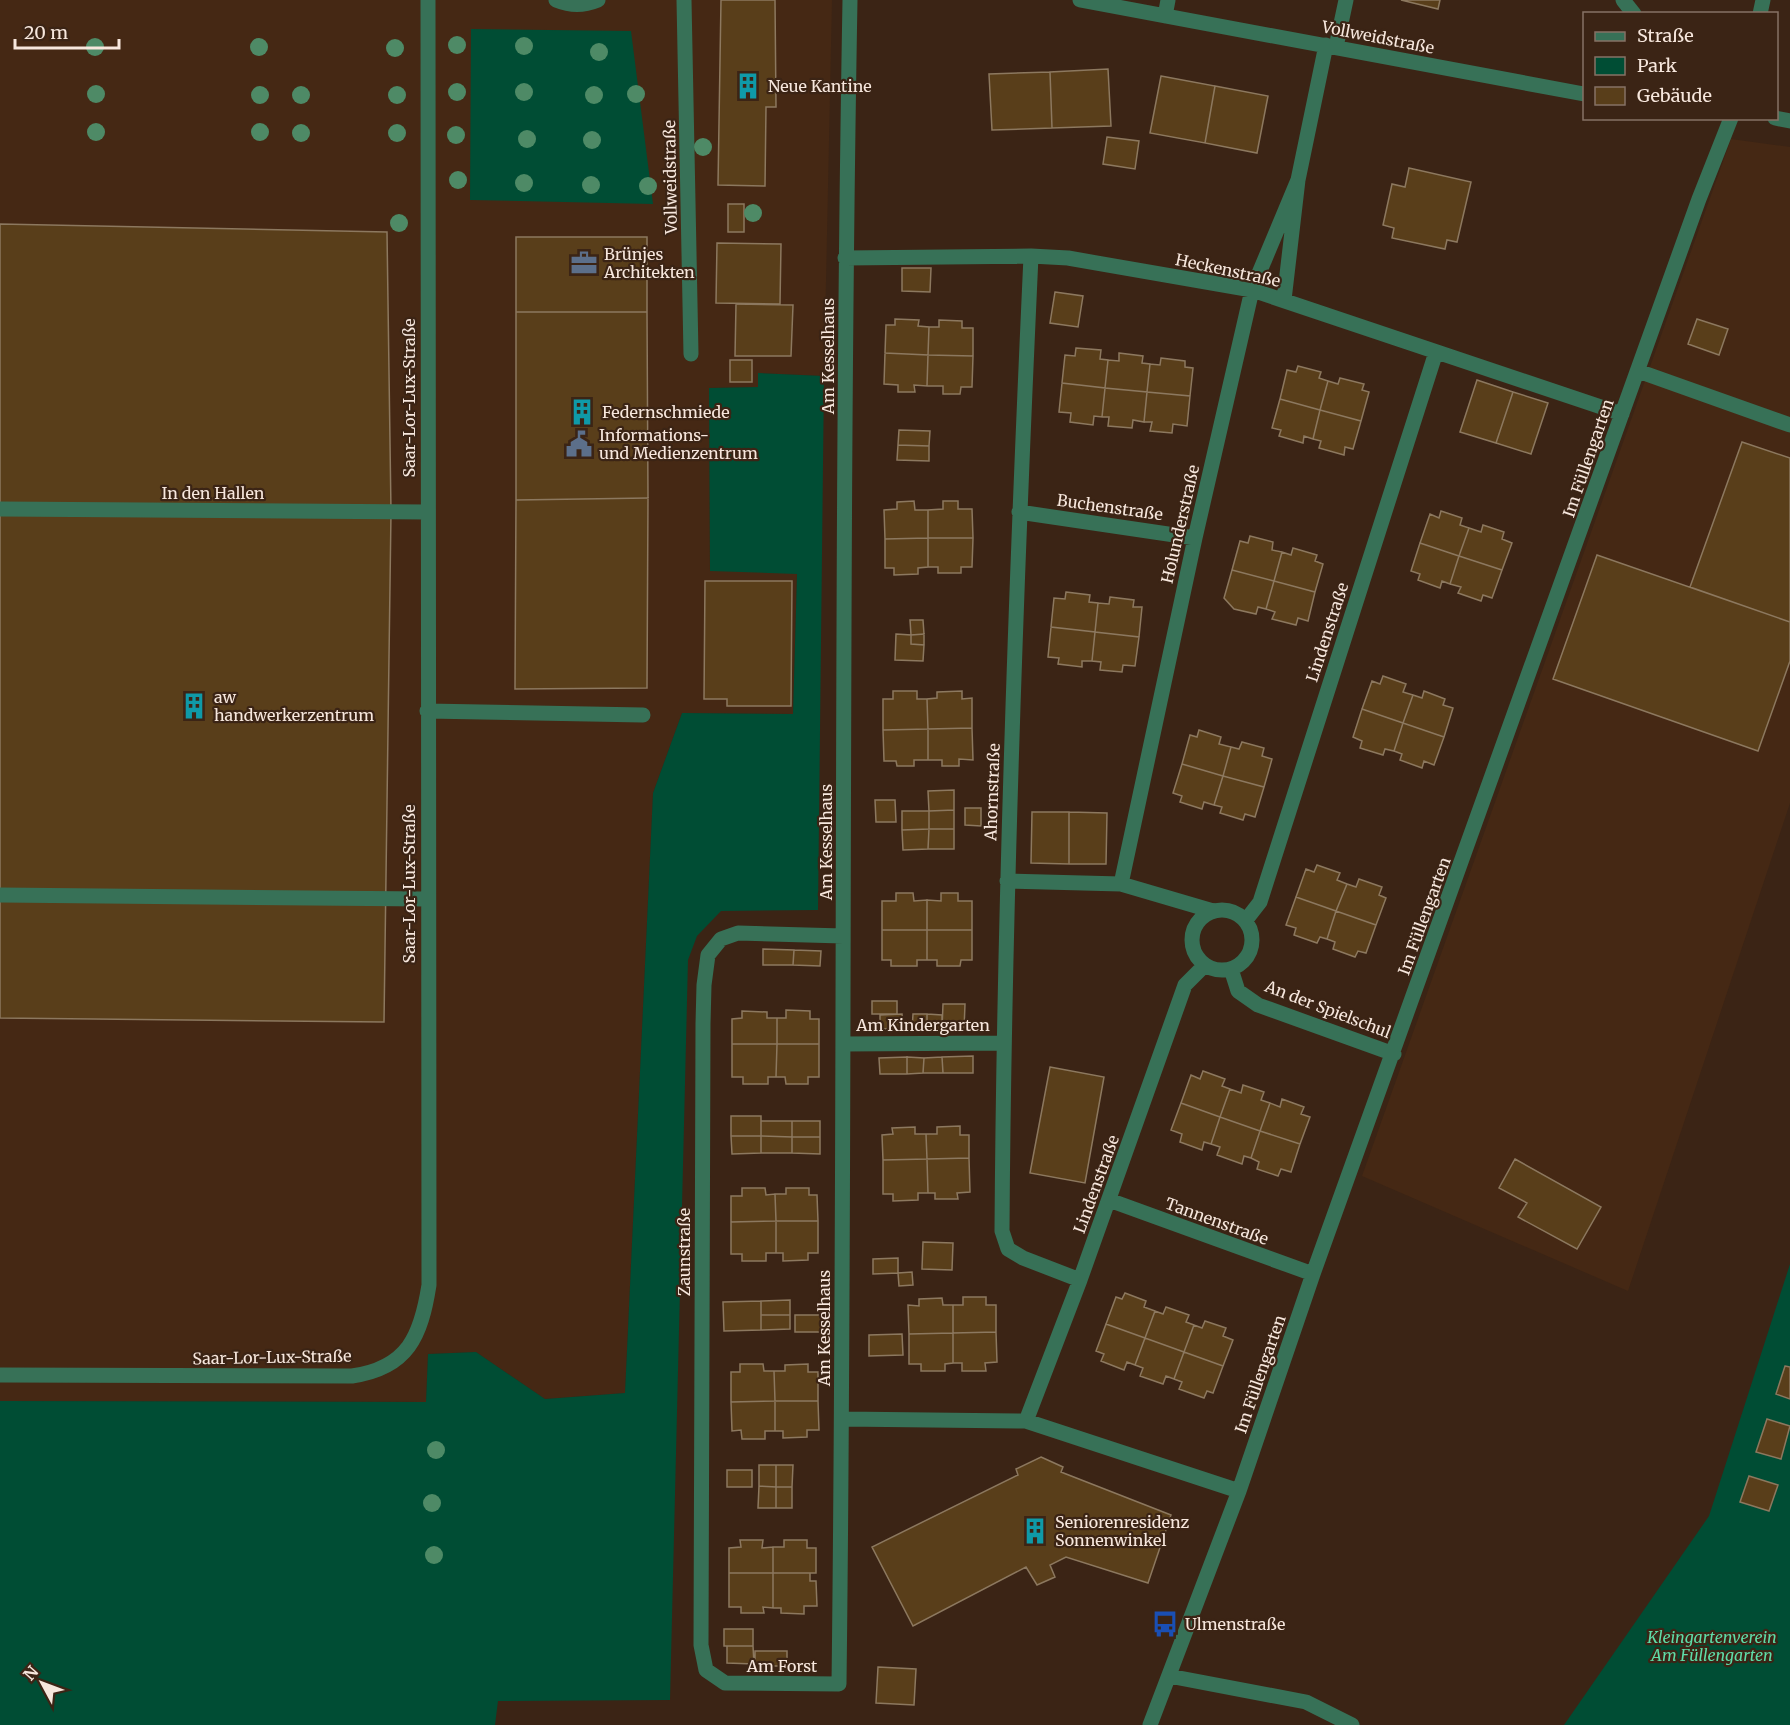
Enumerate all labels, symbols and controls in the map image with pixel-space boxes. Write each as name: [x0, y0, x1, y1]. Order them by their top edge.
scale bar: [15, 12, 118, 50]
legend: [1583, 12, 1778, 120]
street label: Vollweidstraße: [1319, 16, 1436, 58]
text: 20 m: [24, 21, 68, 44]
text: Straße: [1637, 24, 1694, 47]
text: Park: [1637, 54, 1678, 77]
building icon: Neue Kantine: [733, 71, 763, 101]
place label: Neue Kantine: [768, 76, 872, 96]
text: Gebäude: [1637, 84, 1712, 107]
street label: Vollweidstraße: [659, 120, 681, 235]
place label: Brünjes Architekten: [603, 244, 695, 282]
office icon: Brünjes Architekten: [569, 248, 599, 278]
street label: Heckenstraße: [1174, 249, 1282, 291]
street label: Am Kesselhaus: [818, 298, 838, 415]
street label: Saar-Lor-Lux-Straße: [399, 318, 419, 478]
street label: Im Füllengarten: [1558, 396, 1618, 520]
building icon: Federnschmiede: [567, 397, 597, 427]
place label: Federnschmiede: [602, 402, 730, 422]
place label: Informations- und Medienzentrum: [599, 425, 758, 463]
public building icon: Informations- und Medienzentrum: [564, 429, 594, 459]
street label: Holunderstraße: [1157, 463, 1203, 585]
street label: In den Hallen: [162, 483, 265, 503]
street label: Buchenstraße: [1056, 490, 1164, 524]
street label: Lindenstraße: [1302, 580, 1352, 684]
place label: aw handwerkerzentrum: [214, 687, 374, 725]
building icon: aw handwerkerzentrum: [179, 691, 209, 721]
street label: Ahornstraße: [980, 743, 1004, 842]
street label: Am Kesselhaus: [816, 784, 836, 901]
street label: Saar-Lor-Lux-Straße: [399, 804, 419, 964]
street label: Im Füllengarten: [1393, 854, 1455, 978]
street label: An der Spielschul: [1261, 975, 1394, 1042]
street label: Am Kindergarten: [855, 1015, 990, 1035]
street label: Lindenstraße: [1069, 1132, 1123, 1236]
street label: Tannenstraße: [1163, 1193, 1271, 1249]
street label: Zaunstraße: [674, 1208, 694, 1296]
street label: Am Kesselhaus: [814, 1270, 834, 1387]
street label: Im Füllengarten: [1230, 1312, 1290, 1436]
street label: Saar-Lor-Lux-Straße: [192, 1346, 352, 1368]
place label: Seniorenresidenz Sonnenwinkel: [1055, 1512, 1189, 1550]
building icon: Seniorenresidenz Sonnenwinkel: [1020, 1516, 1050, 1546]
bus stop icon: Ulmenstraße: [1150, 1609, 1180, 1639]
place label: Ulmenstraße: [1185, 1614, 1285, 1634]
park label: Kleingartenverein Am Füllengarten: [1646, 1627, 1777, 1665]
north arrow: [12, 1653, 72, 1713]
street label: Am Forst: [746, 1656, 818, 1676]
text: N: [19, 1662, 43, 1684]

